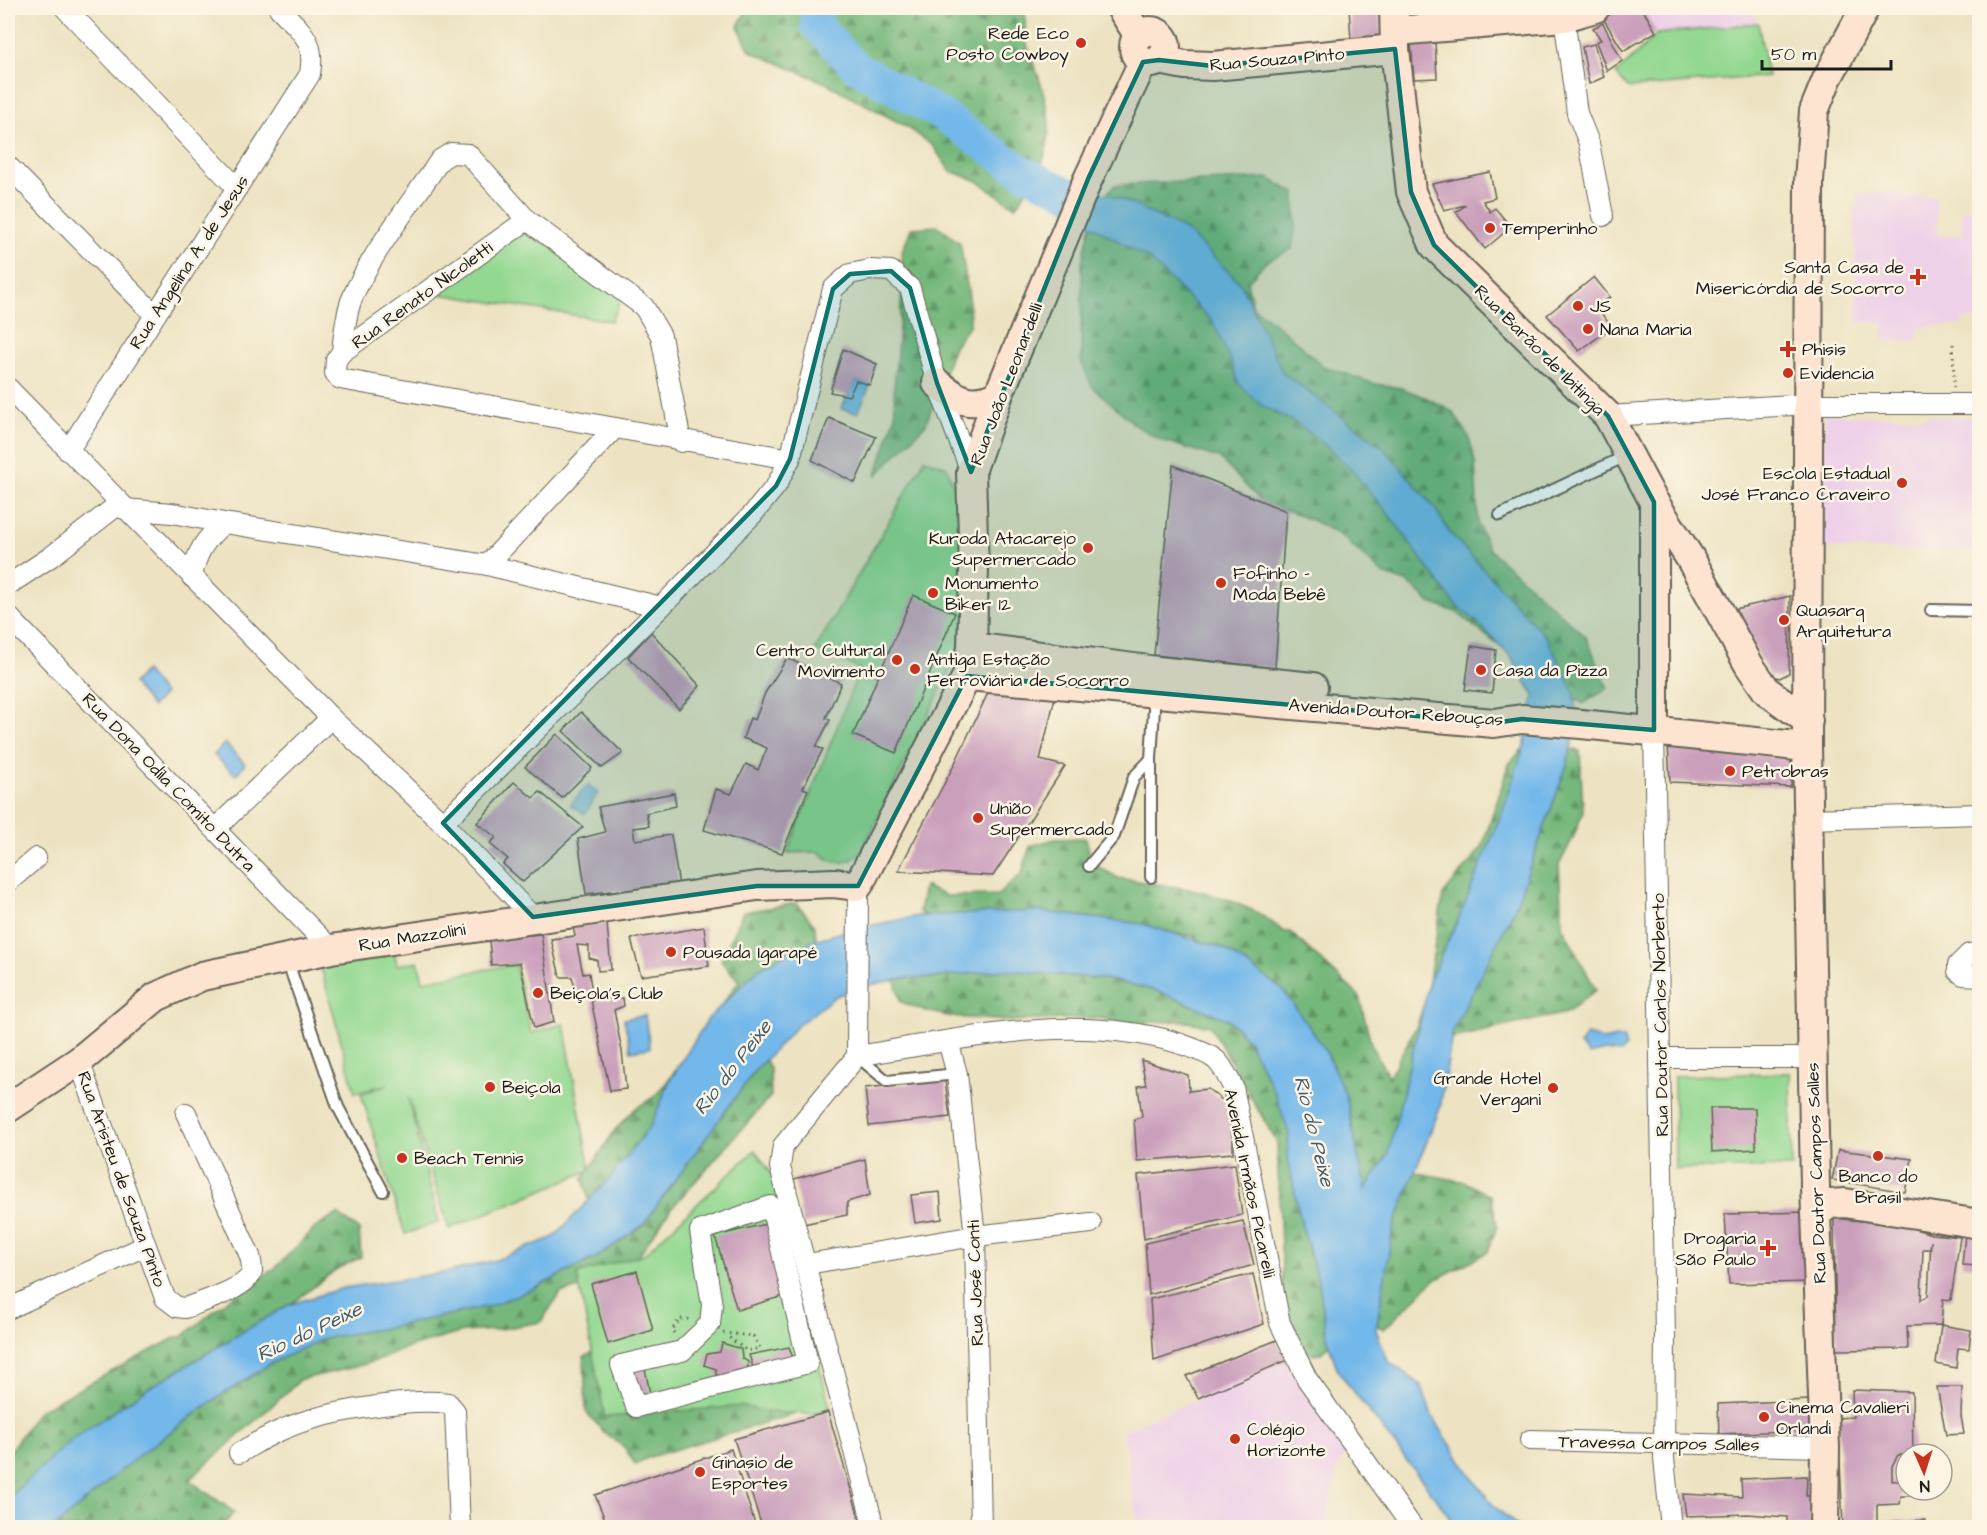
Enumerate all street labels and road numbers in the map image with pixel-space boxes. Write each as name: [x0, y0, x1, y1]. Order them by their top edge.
street label: Rua Souza Pinto: [1209, 41, 1345, 78]
street label: Rua Angelina A. de Jesus: [124, 170, 256, 355]
street label: Rua Renato Nicoletti: [347, 235, 498, 355]
street label: Rua Barão de Ibitinga: [1468, 279, 1611, 422]
street label: Rua João Leonardelli: [964, 299, 1049, 469]
street label: Rua Dona Odila Comito Dutra: [76, 687, 261, 877]
street label: Avenida Doutor Rebouças: [1288, 693, 1504, 732]
street label: Rua Doutor Carlos Norberto: [1646, 893, 1675, 1137]
street label: Rua Mazzolini: [357, 917, 467, 958]
street label: Rua Doutor Campos Salles: [1800, 1062, 1833, 1284]
street label: Rua Aristeu de Souza Pinto: [71, 1068, 172, 1290]
street label: Avenida Irmãos Picarelli: [1217, 1086, 1282, 1280]
street label: Rua José Conti: [961, 1219, 990, 1346]
street label: Travessa Campos Salles: [1558, 1429, 1760, 1458]

